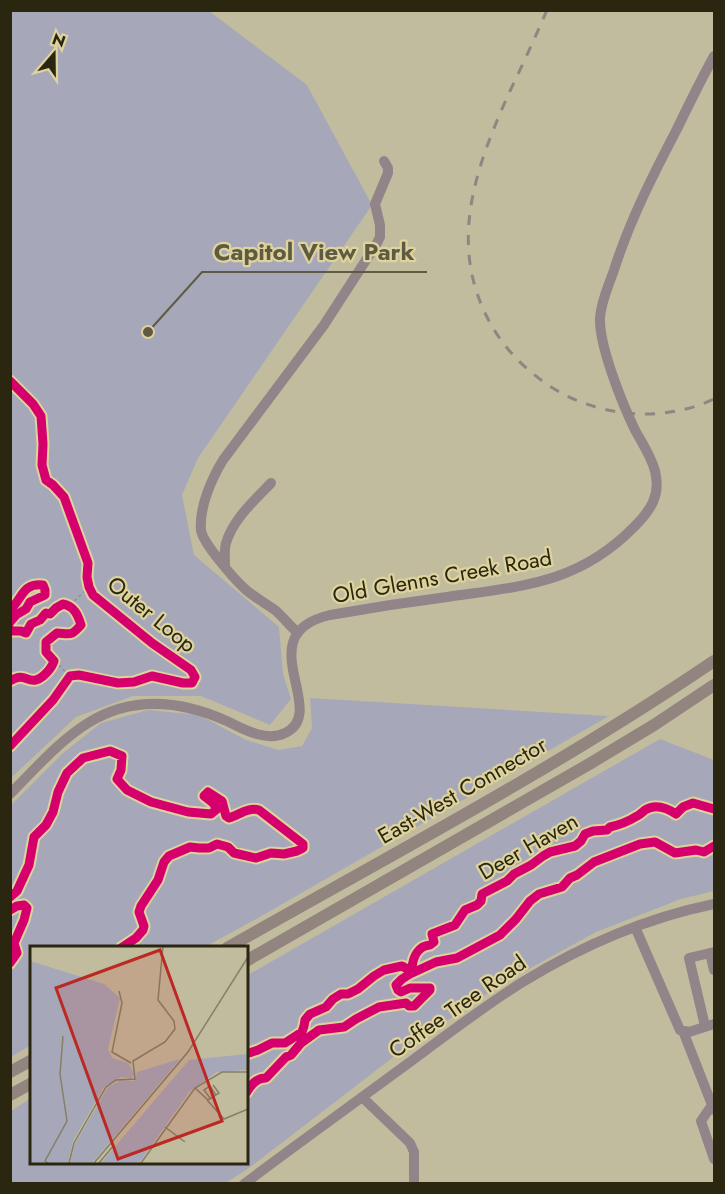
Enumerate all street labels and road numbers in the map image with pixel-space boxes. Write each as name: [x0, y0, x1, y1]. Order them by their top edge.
street label: Old Glenns Creek Road: [330, 541, 554, 611]
street label: Outer Loop: [101, 568, 203, 660]
street label: East-West Connector: [372, 728, 553, 851]
street label: Deer Haven: [472, 805, 584, 887]
street label: Coffee Tree Road: [382, 947, 532, 1065]

